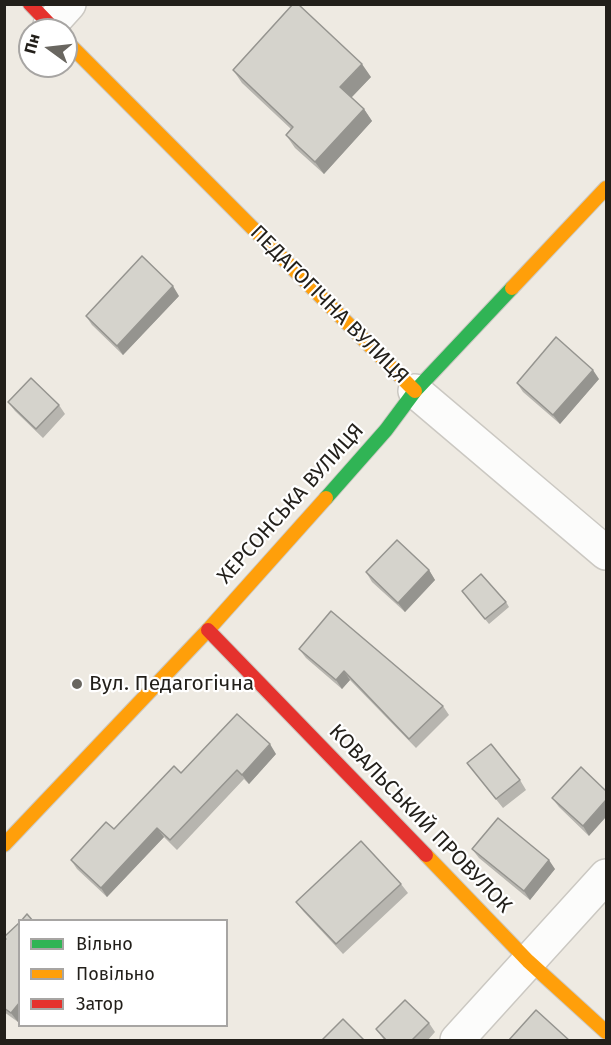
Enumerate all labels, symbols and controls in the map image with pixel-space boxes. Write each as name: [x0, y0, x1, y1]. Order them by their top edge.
north arrow: [18, 18, 78, 78]
text: Пн: [20, 32, 44, 56]
street label: ПЕДАГОГІЧНА ВУЛИЦЯ: [244, 220, 414, 390]
street label: ХЕРСОНСЬКА ВУЛИЦЯ: [212, 419, 370, 589]
place label: Вул. Педагогічна: [89, 671, 254, 697]
marker: Вул. Педагогічна: [70, 677, 84, 691]
street label: КОВАЛЬСЬКИЙ ПРОВУЛОК: [323, 719, 517, 919]
legend: [18, 919, 228, 1027]
text: Вільно: [76, 933, 133, 955]
text: Повільно: [76, 963, 155, 985]
text: Затор: [76, 993, 124, 1015]

